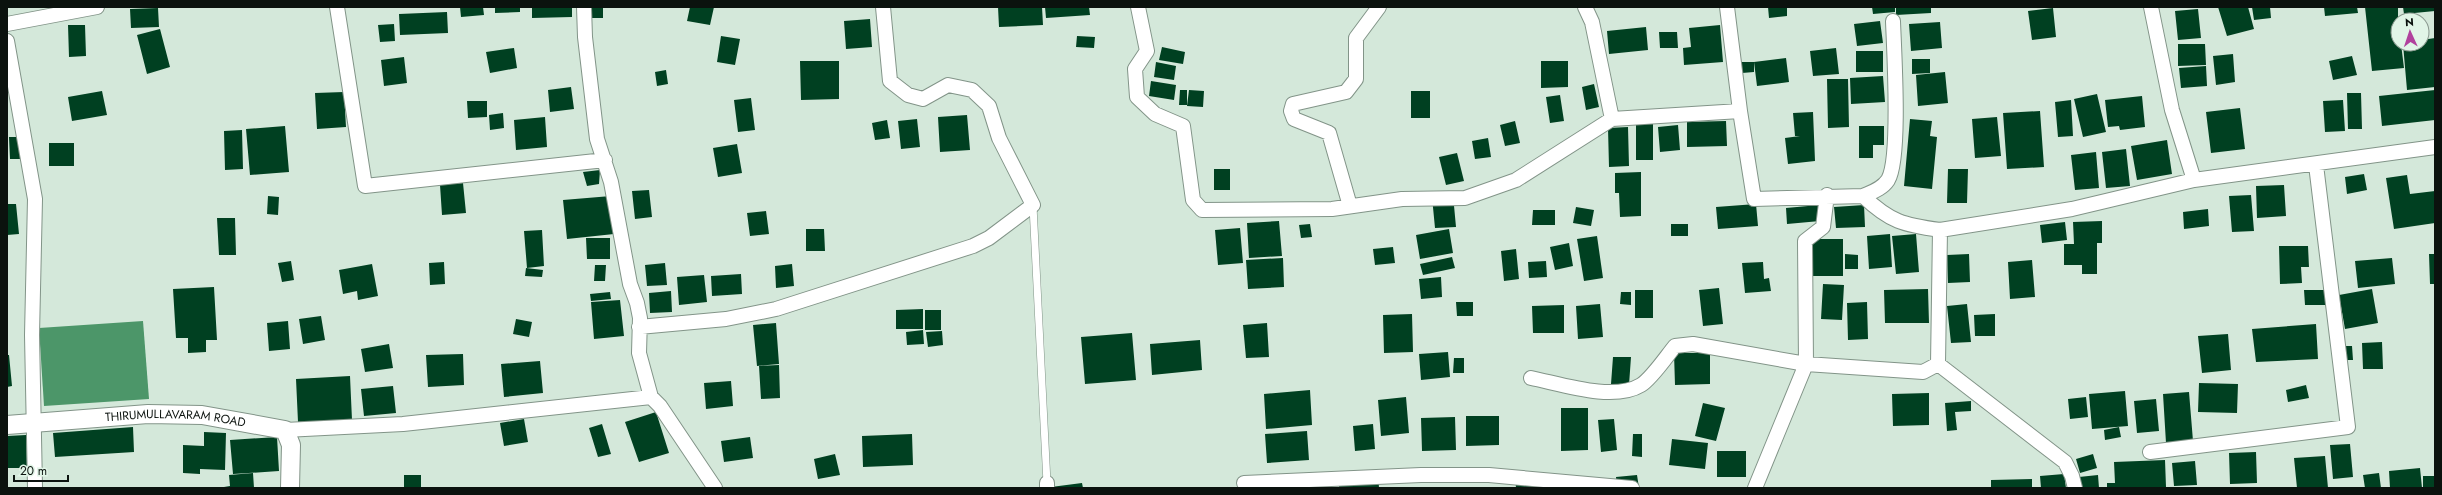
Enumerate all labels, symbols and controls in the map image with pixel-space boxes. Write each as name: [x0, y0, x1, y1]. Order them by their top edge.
north arrow: [2390, 12, 2430, 52]
text: N: [2405, 14, 2414, 30]
street label: THIRUMULLAVARAM ROAD: [104, 405, 247, 432]
scale bar: [14, 457, 68, 483]
text: 20 m: [20, 462, 47, 480]

